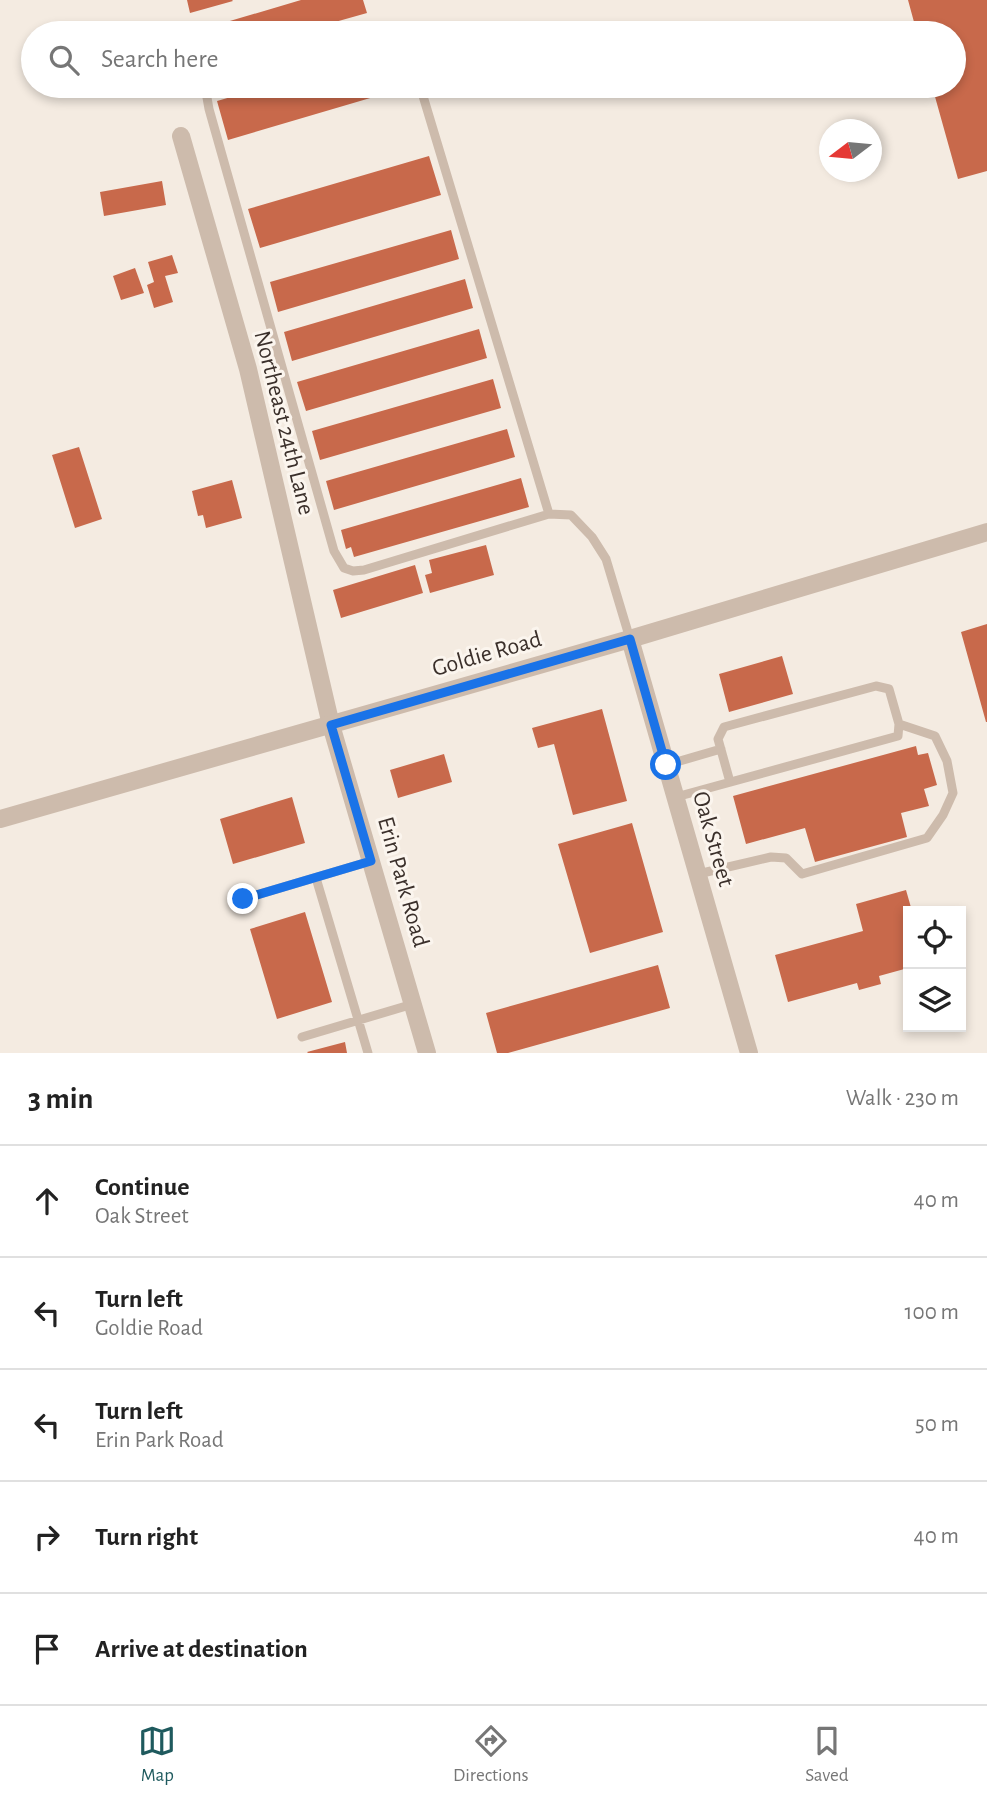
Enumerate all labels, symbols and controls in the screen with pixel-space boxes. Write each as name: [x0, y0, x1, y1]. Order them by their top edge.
search box: [21, 21, 966, 98]
icon: search: [45, 41, 83, 79]
text: Search here: [101, 46, 219, 72]
north arrow: [819, 119, 882, 182]
street label: Northeast 24th Lane: [250, 328, 318, 518]
street label: Goldie Road: [430, 627, 544, 681]
route start: [650, 749, 681, 780]
street label: Oak Street: [688, 789, 738, 890]
street label: Erin Park Road: [373, 814, 433, 950]
route end: [227, 883, 258, 914]
map controls: [903, 906, 966, 1032]
button: locate: [903, 906, 966, 969]
button: layers: [903, 969, 966, 1032]
text: 3 min: [28, 1084, 93, 1114]
text: Walk · 230 m: [846, 1087, 959, 1110]
text: Continue: [95, 1174, 190, 1200]
icon: ahead: [28, 1182, 66, 1220]
text: 40 m: [914, 1189, 959, 1212]
text: Oak Street: [95, 1205, 189, 1228]
text: Turn left: [95, 1286, 183, 1312]
icon: left: [28, 1294, 66, 1332]
text: 100 m: [905, 1301, 959, 1324]
text: Goldie Road: [95, 1317, 203, 1340]
text: Turn left: [95, 1398, 183, 1424]
icon: left: [28, 1406, 66, 1444]
text: 50 m: [915, 1413, 959, 1436]
text: Erin Park Road: [95, 1429, 224, 1452]
icon: right: [28, 1518, 66, 1556]
text: Turn right: [95, 1524, 198, 1550]
text: 40 m: [914, 1525, 959, 1548]
icon: arrive: [28, 1630, 66, 1668]
text: Arrive at destination: [95, 1636, 308, 1662]
tab: Map: [138, 1722, 176, 1787]
tab: Directions: [453, 1722, 529, 1787]
tab: Saved: [805, 1722, 849, 1787]

